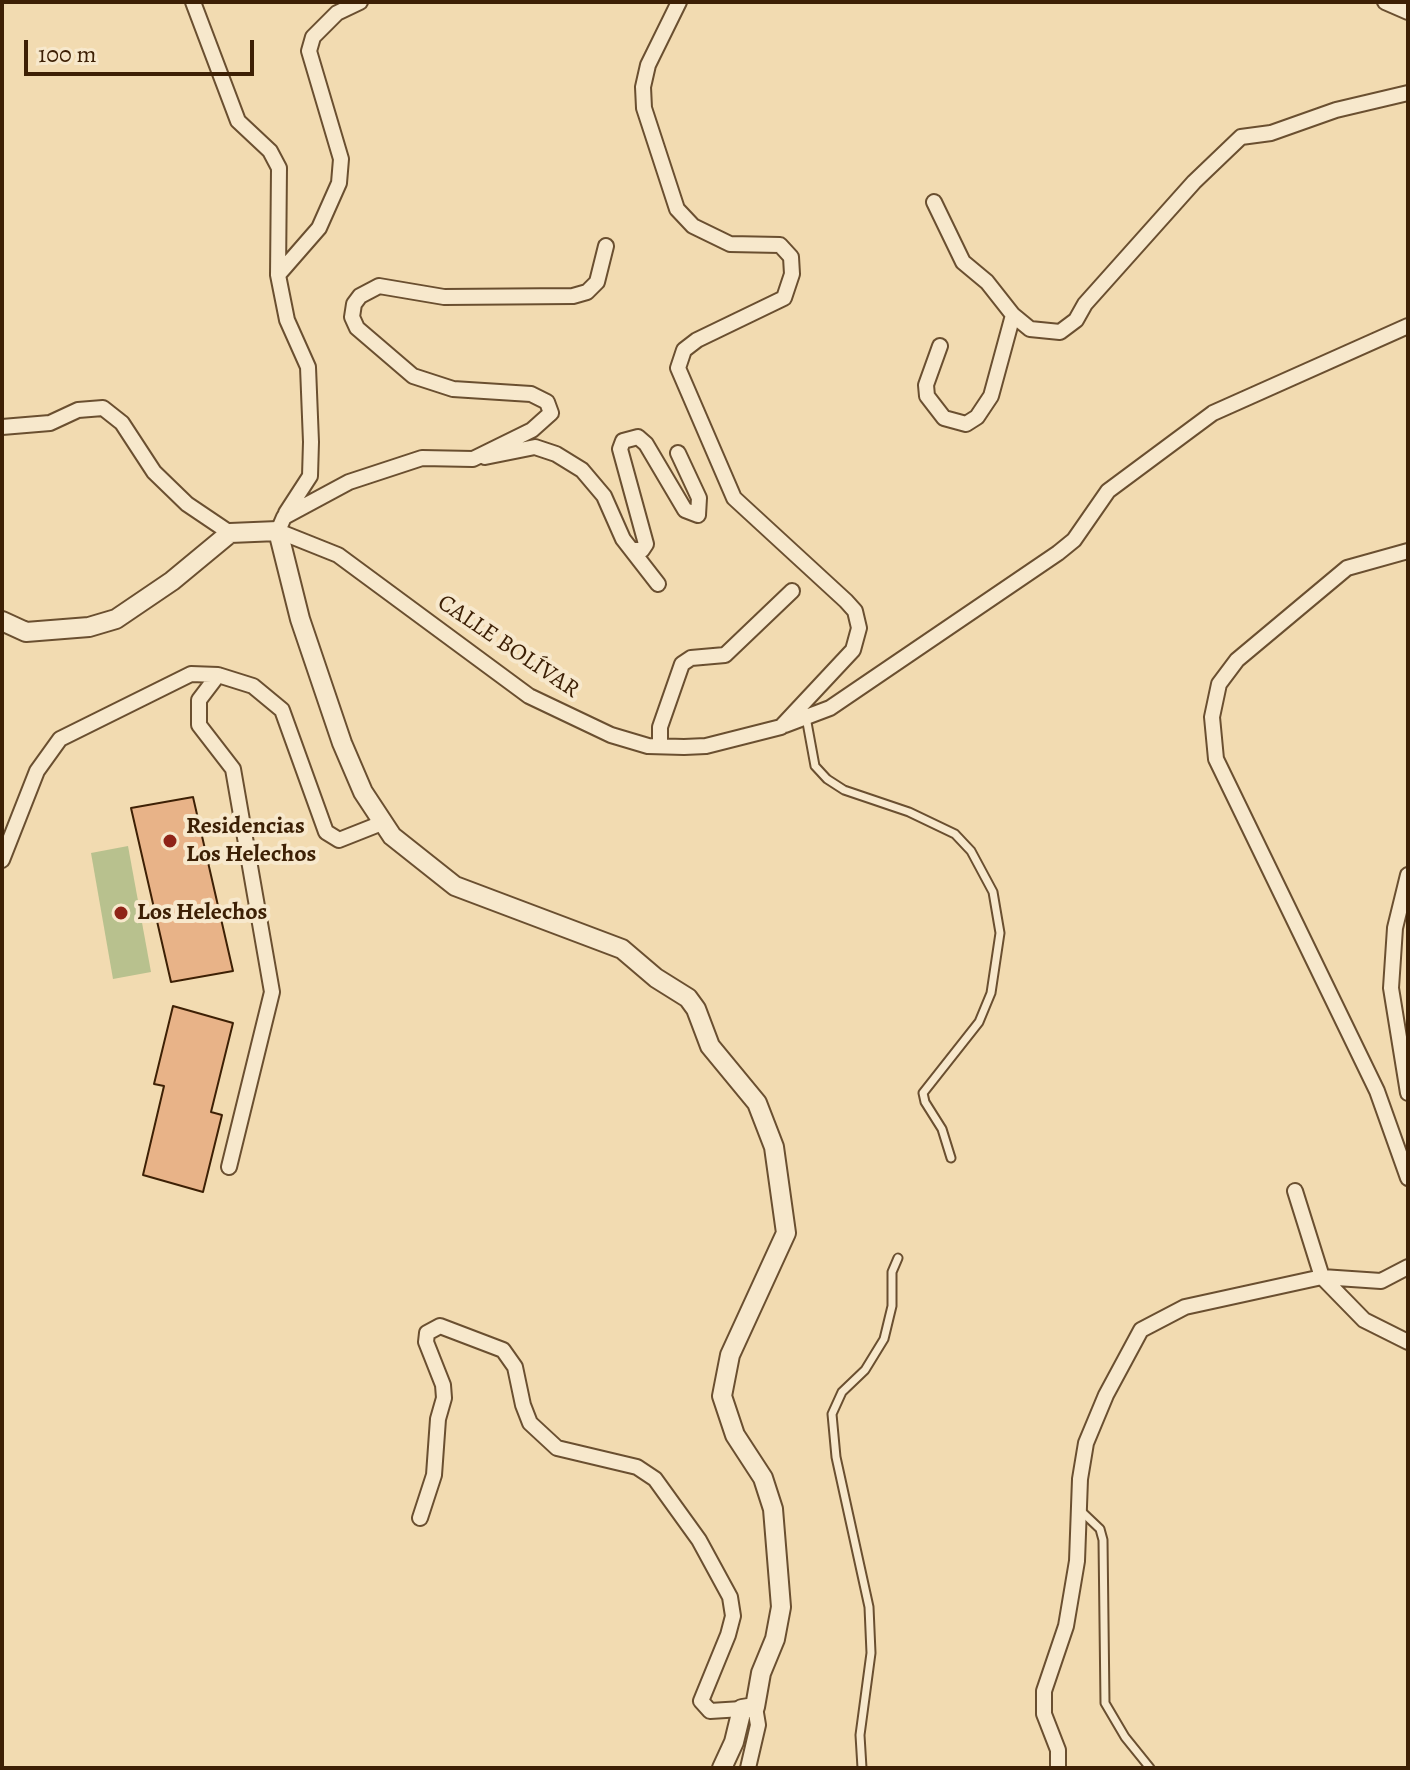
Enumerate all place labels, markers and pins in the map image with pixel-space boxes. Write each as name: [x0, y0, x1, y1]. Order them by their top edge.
place label: Residencias Los Helechos: [186, 813, 316, 869]
marker: Residencias Los Helechos: [161, 832, 179, 850]
place label: Los Helechos: [137, 899, 267, 927]
marker: Los Helechos: [112, 904, 130, 922]

